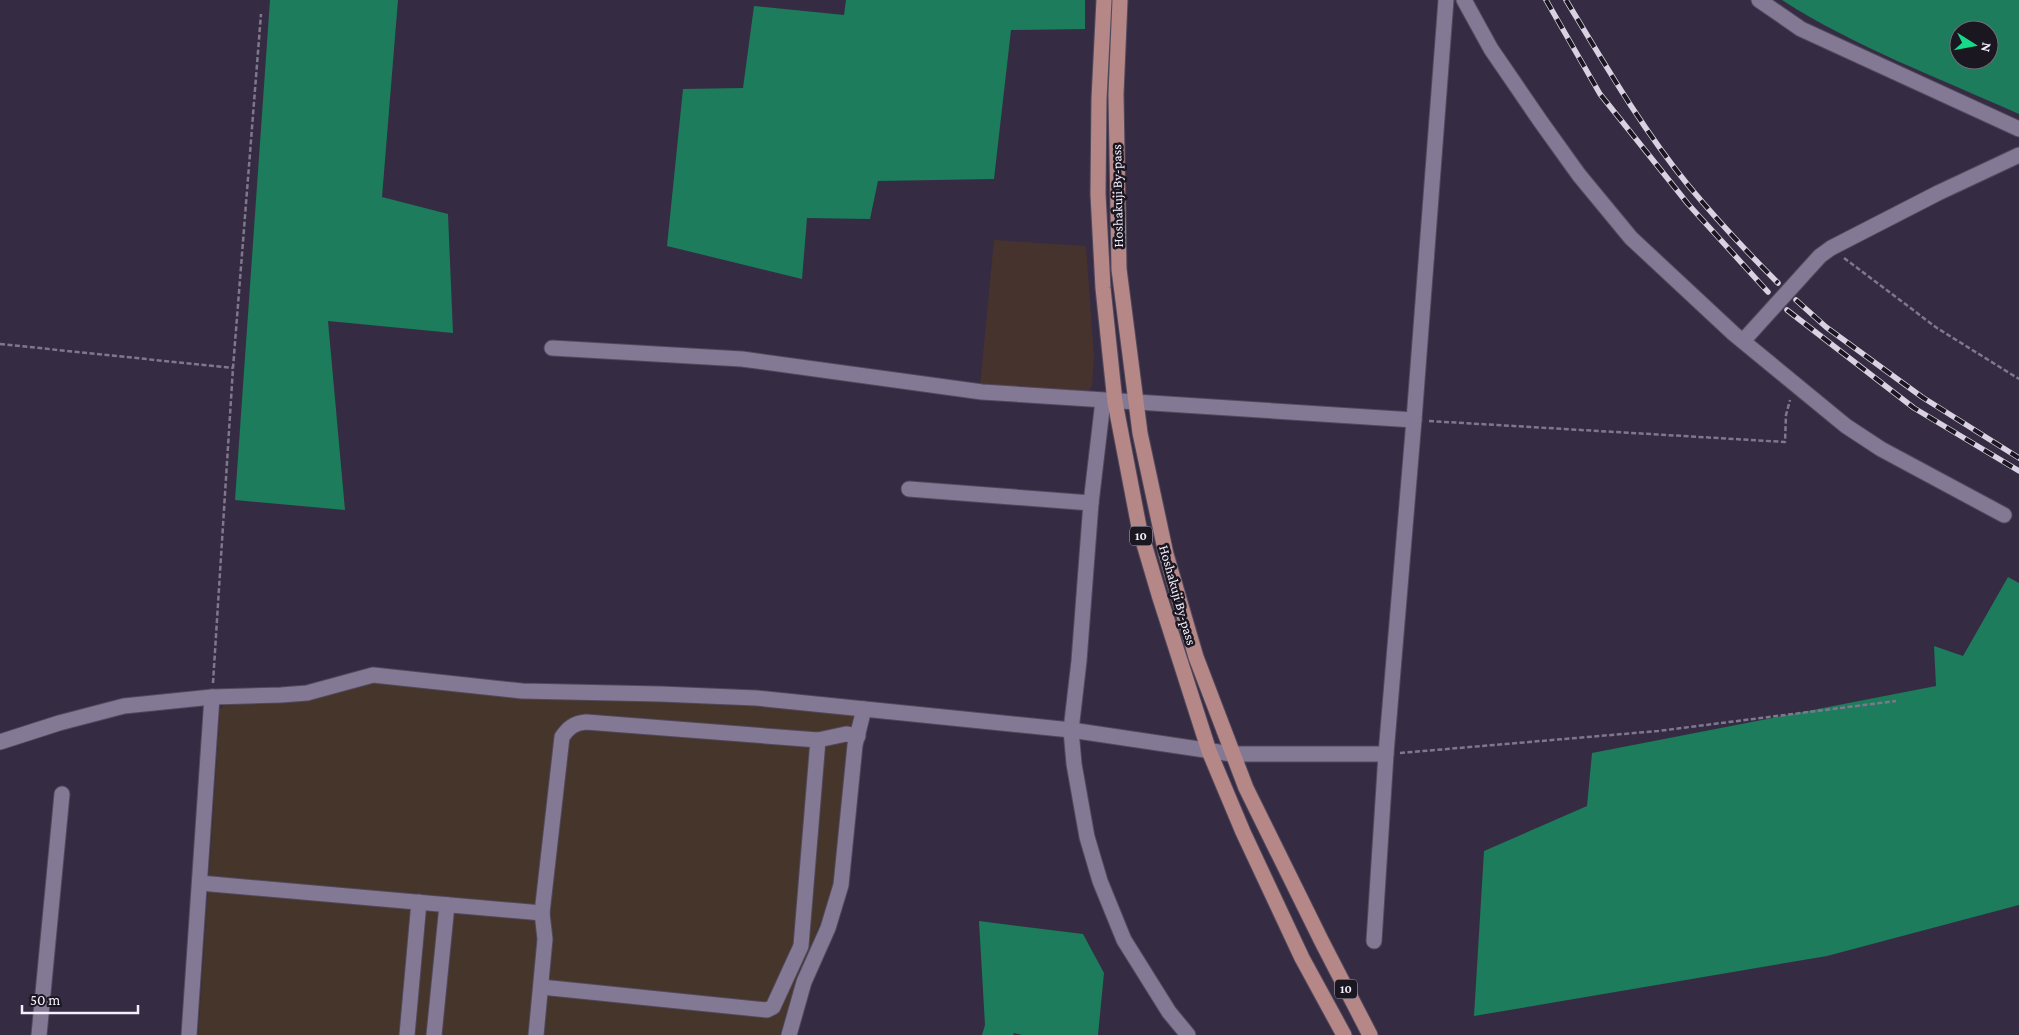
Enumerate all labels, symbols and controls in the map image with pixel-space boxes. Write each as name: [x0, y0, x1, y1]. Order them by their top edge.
north arrow: [1949, 20, 1999, 70]
text: N: [1978, 41, 1996, 54]
street label: Hoshakuji By-pass: [1108, 144, 1127, 248]
road number: 10: [1130, 526, 1152, 546]
street label: Hoshakuji By-pass: [1155, 543, 1200, 647]
road number: 10: [1335, 980, 1357, 999]
scale bar: [22, 982, 139, 1014]
text: 50 m: [30, 992, 60, 1008]

